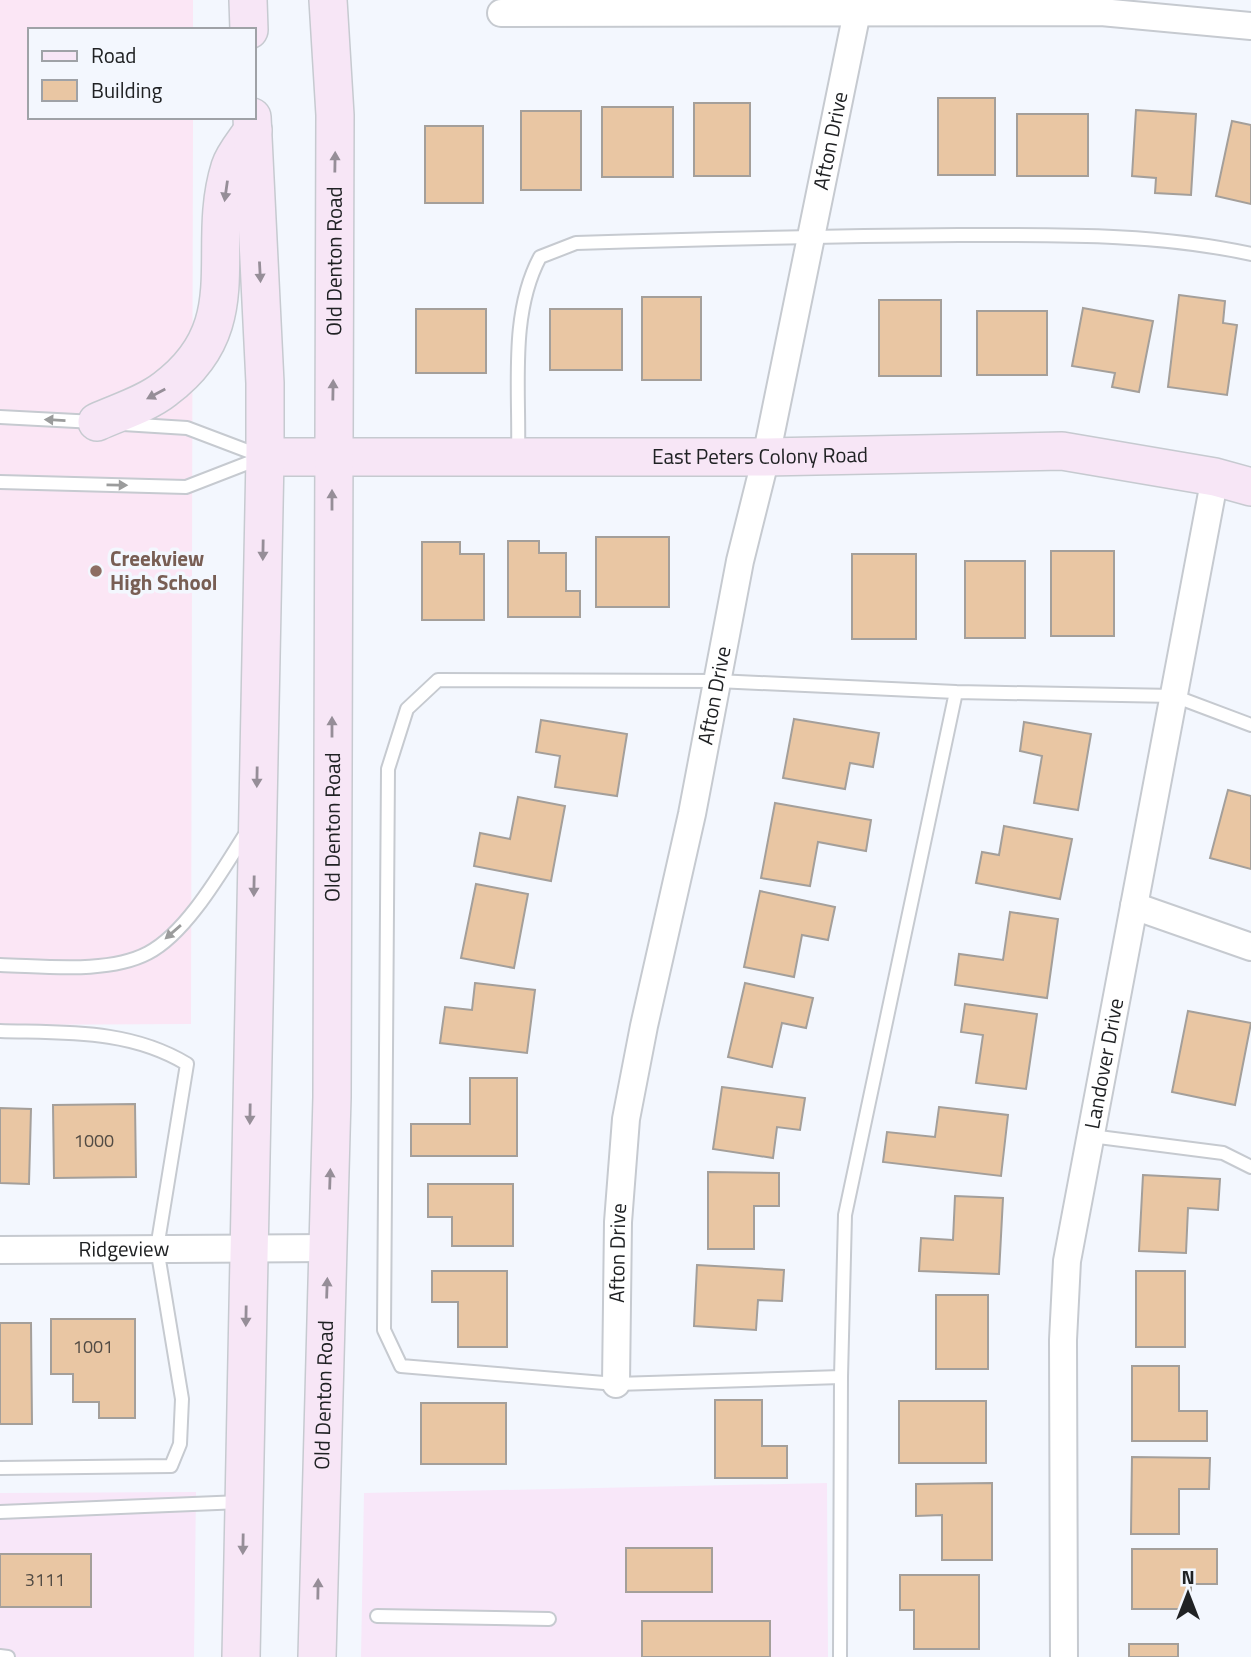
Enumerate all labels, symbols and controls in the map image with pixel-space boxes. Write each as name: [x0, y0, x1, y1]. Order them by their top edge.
legend: [28, 28, 256, 119]
text: Road: [91, 39, 136, 71]
text: Building: [91, 74, 163, 106]
street label: Afton Drive: [804, 88, 855, 193]
one-way arrow: [329, 151, 341, 173]
one-way arrow: [220, 181, 231, 203]
street label: Old Denton Road: [317, 186, 350, 336]
one-way arrow: [254, 261, 265, 283]
one-way arrow: [327, 379, 338, 401]
one-way arrow: [146, 388, 166, 399]
one-way arrow: [44, 414, 66, 425]
street label: East Peters Colony Road: [652, 438, 868, 472]
one-way arrow: [106, 479, 128, 491]
one-way arrow: [326, 488, 338, 510]
one-way arrow: [257, 539, 268, 561]
place label: Creekview High School: [110, 542, 218, 598]
marker: Creekview High School: [88, 563, 104, 579]
street label: Afton Drive: [688, 643, 739, 747]
one-way arrow: [326, 716, 338, 738]
street label: Old Denton Road: [316, 752, 348, 902]
one-way arrow: [251, 767, 263, 789]
one-way arrow: [248, 876, 260, 898]
one-way arrow: [164, 924, 181, 939]
street label: Landover Drive: [1075, 995, 1131, 1131]
one-way arrow: [244, 1103, 255, 1125]
house number: 1000: [74, 1127, 114, 1154]
one-way arrow: [324, 1168, 335, 1190]
street label: Afton Drive: [600, 1202, 634, 1303]
street label: Ridgeview: [78, 1232, 170, 1265]
one-way arrow: [321, 1277, 332, 1299]
one-way arrow: [240, 1306, 252, 1328]
street label: Old Denton Road: [305, 1320, 341, 1470]
house number: 1001: [73, 1333, 113, 1360]
one-way arrow: [237, 1533, 248, 1555]
north arrow: [1153, 1559, 1223, 1629]
text: N: [1181, 1562, 1195, 1591]
house number: 3111: [25, 1566, 65, 1593]
one-way arrow: [312, 1578, 324, 1600]

